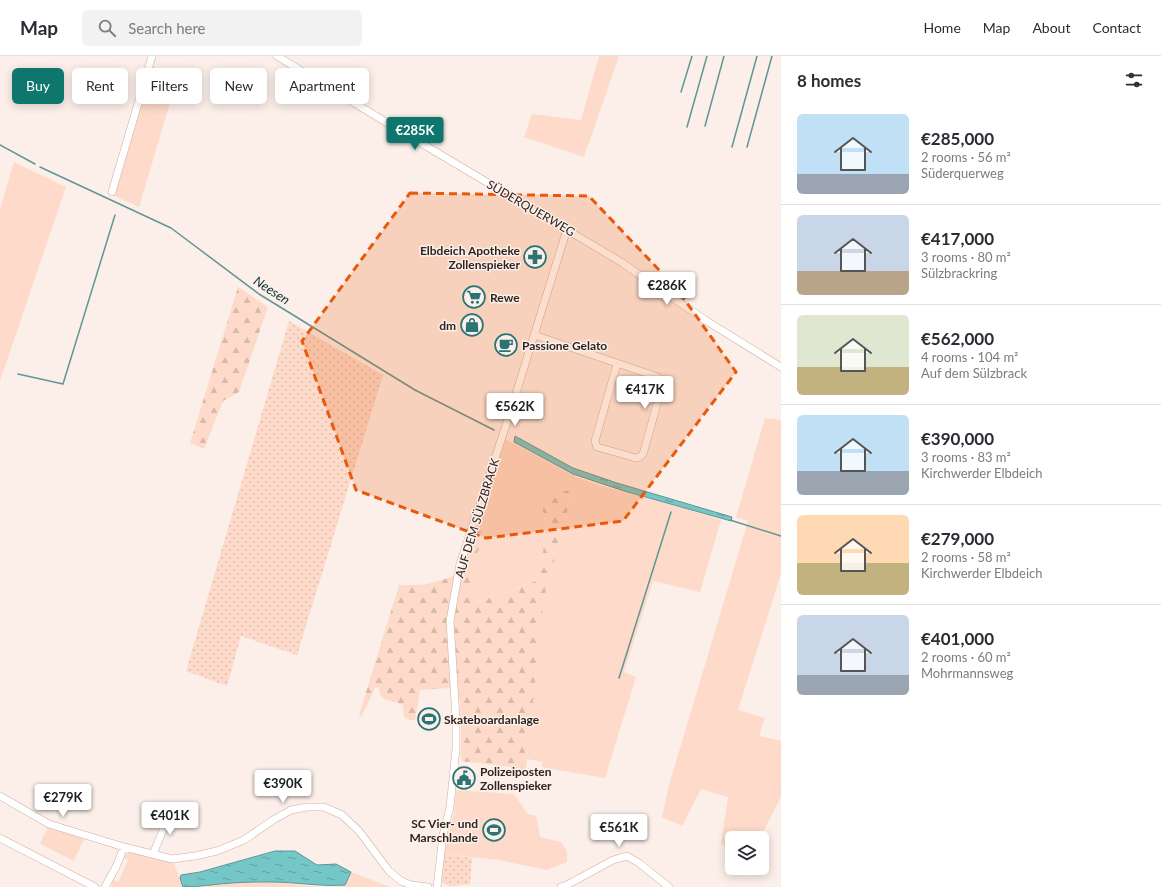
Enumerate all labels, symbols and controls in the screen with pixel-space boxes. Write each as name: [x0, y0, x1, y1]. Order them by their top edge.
search box: [82, 10, 362, 46]
text: Map: [20, 16, 58, 39]
icon: search: [96, 17, 118, 39]
text: Search here: [128, 19, 206, 37]
text: Home: [923, 19, 961, 36]
text: Map: [983, 19, 1010, 36]
text: About: [1032, 19, 1070, 36]
text: Contact: [1092, 19, 1141, 36]
chip: Buy: [12, 68, 64, 104]
chip: Rent: [72, 68, 128, 104]
chip: Filters: [136, 68, 202, 104]
chip: New: [210, 68, 267, 104]
chip: Apartment: [275, 68, 369, 104]
icon: filters: [1123, 69, 1145, 91]
text: 8 homes: [797, 70, 861, 91]
pin: €285K: [387, 117, 443, 151]
text: €285K: [395, 122, 435, 138]
text: €285,000: [921, 128, 994, 149]
icon: home: [829, 130, 877, 178]
text: 2 rooms · 56 m²: [921, 149, 1011, 165]
text: Süderquerweg: [921, 165, 1004, 181]
street label: SÜDERQUERWEG: [484, 177, 578, 239]
text: €417,000: [921, 228, 994, 249]
icon: home: [829, 231, 877, 279]
place label: Elbdeich Apotheke Zollenspieker: [420, 243, 521, 272]
pharmacy icon: Elbdeich Apotheke Zollenspieker: [522, 244, 548, 270]
text: 3 rooms · 80 m²: [921, 249, 1011, 265]
text: Sülzbrackring: [921, 265, 997, 281]
water label: Neesen: [251, 272, 293, 308]
pin: €286K: [639, 272, 695, 306]
text: €286K: [647, 277, 687, 293]
supermarket icon: Rewe: [461, 284, 487, 310]
place label: Rewe: [490, 290, 520, 305]
shop icon: dm: [459, 312, 485, 338]
place label: dm: [439, 318, 456, 333]
text: €562,000: [921, 328, 994, 349]
icon: home: [829, 331, 877, 379]
cafe icon: Passione Gelato: [493, 332, 519, 358]
place label: Passione Gelato: [522, 338, 607, 353]
text: 4 rooms · 104 m²: [921, 349, 1018, 365]
text: Auf dem Sülzbrack: [921, 365, 1027, 381]
pin: €417K: [617, 376, 673, 410]
text: €417K: [625, 381, 665, 397]
pin: €562K: [487, 393, 543, 427]
text: €562K: [495, 398, 535, 414]
text: €390,000: [921, 428, 994, 449]
icon: home: [829, 431, 877, 479]
text: 3 rooms · 83 m²: [921, 449, 1011, 465]
street label: AUF DEM SÜLZBRACK: [452, 456, 502, 580]
text: Kirchwerder Elbdeich: [921, 465, 1043, 481]
text: €279,000: [921, 528, 994, 549]
icon: home: [829, 531, 877, 579]
text: 2 rooms · 58 m²: [921, 549, 1011, 565]
text: Kirchwerder Elbdeich: [921, 565, 1043, 581]
text: €401,000: [921, 628, 994, 649]
icon: home: [829, 631, 877, 679]
text: 2 rooms · 60 m²: [921, 649, 1011, 665]
text: Mohrmannsweg: [921, 665, 1013, 681]
sports icon: Skateboardanlage: [416, 706, 442, 732]
place label: Skateboardanlage: [444, 712, 540, 727]
place label: Polizeiposten Zollenspieker: [480, 764, 552, 793]
public building icon: Polizeiposten Zollenspieker: [451, 765, 477, 791]
pin: €390K: [255, 770, 311, 804]
text: €390K: [263, 775, 303, 791]
pin: €279K: [35, 784, 91, 818]
text: €279K: [43, 789, 83, 805]
pin: €401K: [142, 802, 198, 836]
text: €401K: [150, 807, 190, 823]
pin: €561K: [591, 814, 647, 848]
place label: SC Vier- und Marschlande: [409, 816, 479, 845]
sports icon: SC Vier- und Marschlande: [481, 817, 507, 843]
text: €561K: [599, 819, 639, 835]
map controls: [725, 831, 769, 875]
button: layers: [725, 831, 769, 875]

